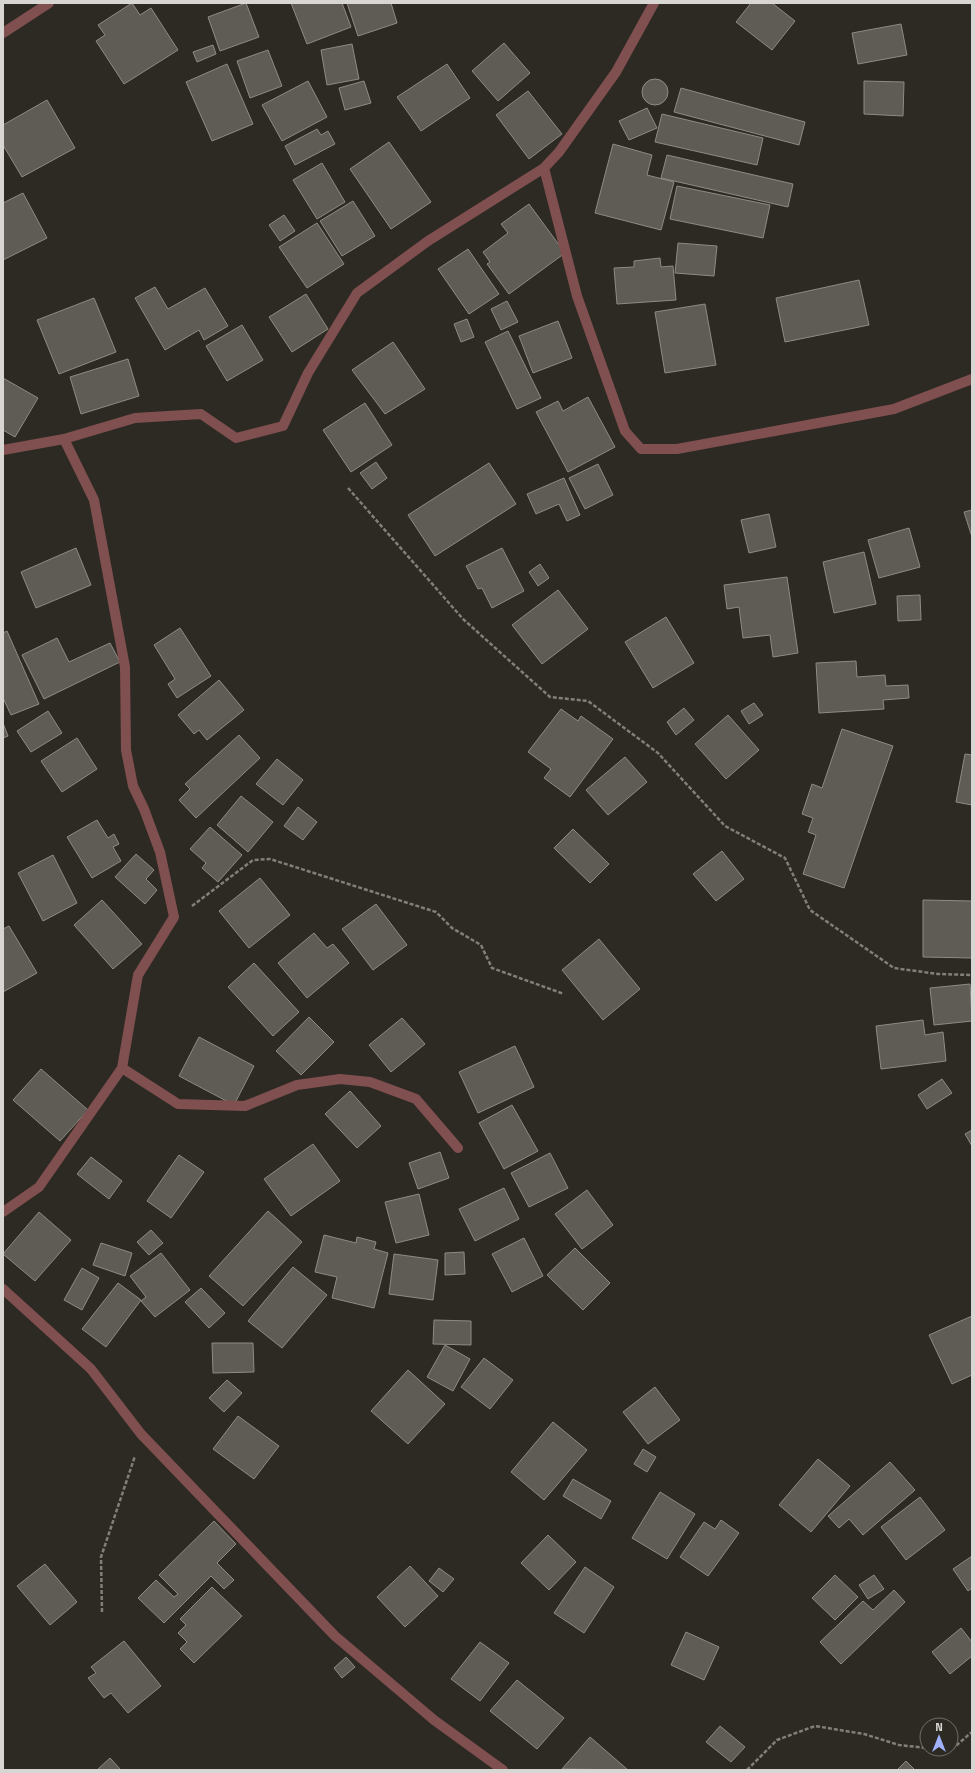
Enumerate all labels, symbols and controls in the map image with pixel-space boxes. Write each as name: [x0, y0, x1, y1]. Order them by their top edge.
north arrow: [919, 1717, 959, 1757]
text: N: [935, 1719, 943, 1735]

